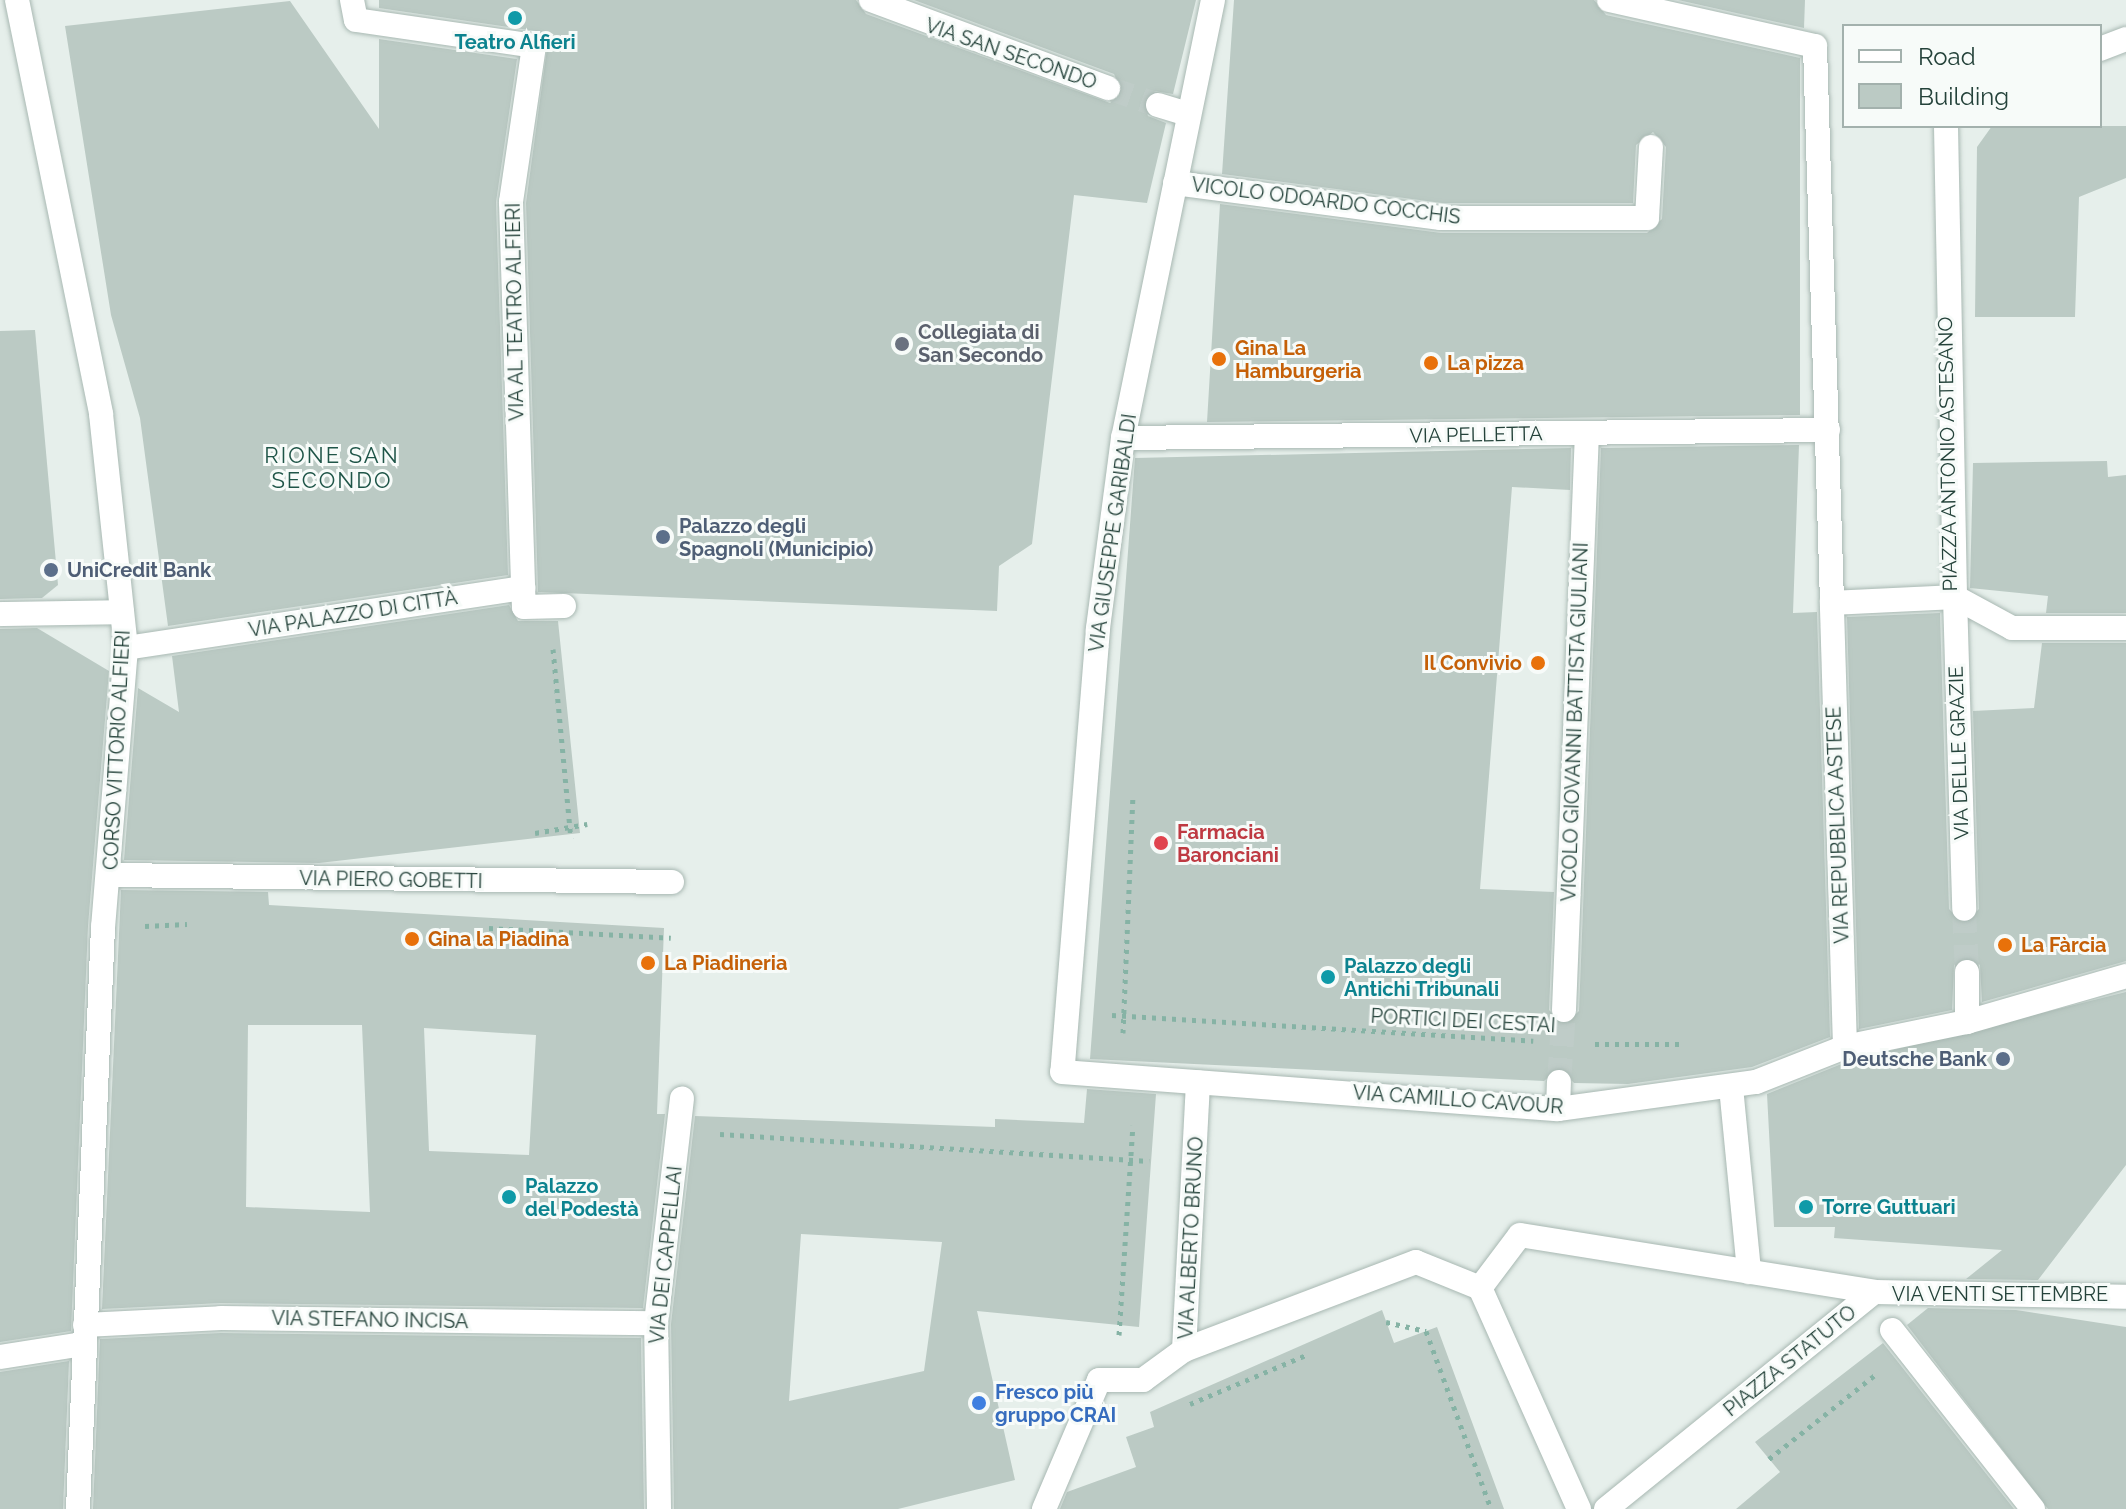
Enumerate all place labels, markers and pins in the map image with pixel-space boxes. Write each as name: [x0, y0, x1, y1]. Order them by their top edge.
marker: Teatro Alfieri: [506, 9, 524, 27]
place label: Teatro Alfieri: [454, 30, 576, 54]
place label: Collegiata di San Secondo: [918, 320, 1043, 367]
marker: Collegiata di San Secondo: [893, 335, 911, 353]
place label: Gina La Hamburgeria: [1235, 336, 1362, 383]
marker: Gina La Hamburgeria: [1210, 350, 1228, 368]
place label: La pizza: [1447, 351, 1524, 375]
marker: La pizza: [1422, 354, 1440, 372]
place label: Palazzo degli Spagnoli (Municipio): [679, 514, 874, 561]
marker: Palazzo degli Spagnoli (Municipio): [654, 528, 672, 546]
place label: UniCredit Bank: [67, 558, 211, 582]
marker: UniCredit Bank: [42, 561, 60, 579]
place label: Il Convivio: [1423, 651, 1522, 675]
marker: Il Convivio: [1529, 654, 1547, 672]
place label: Farmacia Baronciani: [1177, 820, 1279, 867]
marker: Farmacia Baronciani: [1152, 834, 1170, 852]
place label: Gina la Piadina: [428, 927, 569, 951]
marker: Gina la Piadina: [403, 930, 421, 948]
place label: La Fàrcia: [2021, 933, 2107, 957]
marker: La Fàrcia: [1996, 936, 2014, 954]
place label: La Piadineria: [664, 951, 787, 975]
marker: La Piadineria: [639, 954, 657, 972]
place label: Palazzo degli Antichi Tribunali: [1344, 954, 1500, 1001]
marker: Palazzo degli Antichi Tribunali: [1319, 968, 1337, 986]
place label: Deutsche Bank: [1842, 1047, 1987, 1071]
marker: Deutsche Bank: [1994, 1050, 2012, 1068]
place label: Palazzo del Podestà: [525, 1174, 639, 1221]
marker: Palazzo del Podestà: [500, 1188, 518, 1206]
place label: Torre Guttuari: [1822, 1195, 1955, 1219]
marker: Torre Guttuari: [1797, 1198, 1815, 1216]
place label: Fresco più gruppo CRAI: [995, 1380, 1116, 1427]
marker: Fresco più gruppo CRAI: [970, 1394, 988, 1412]

